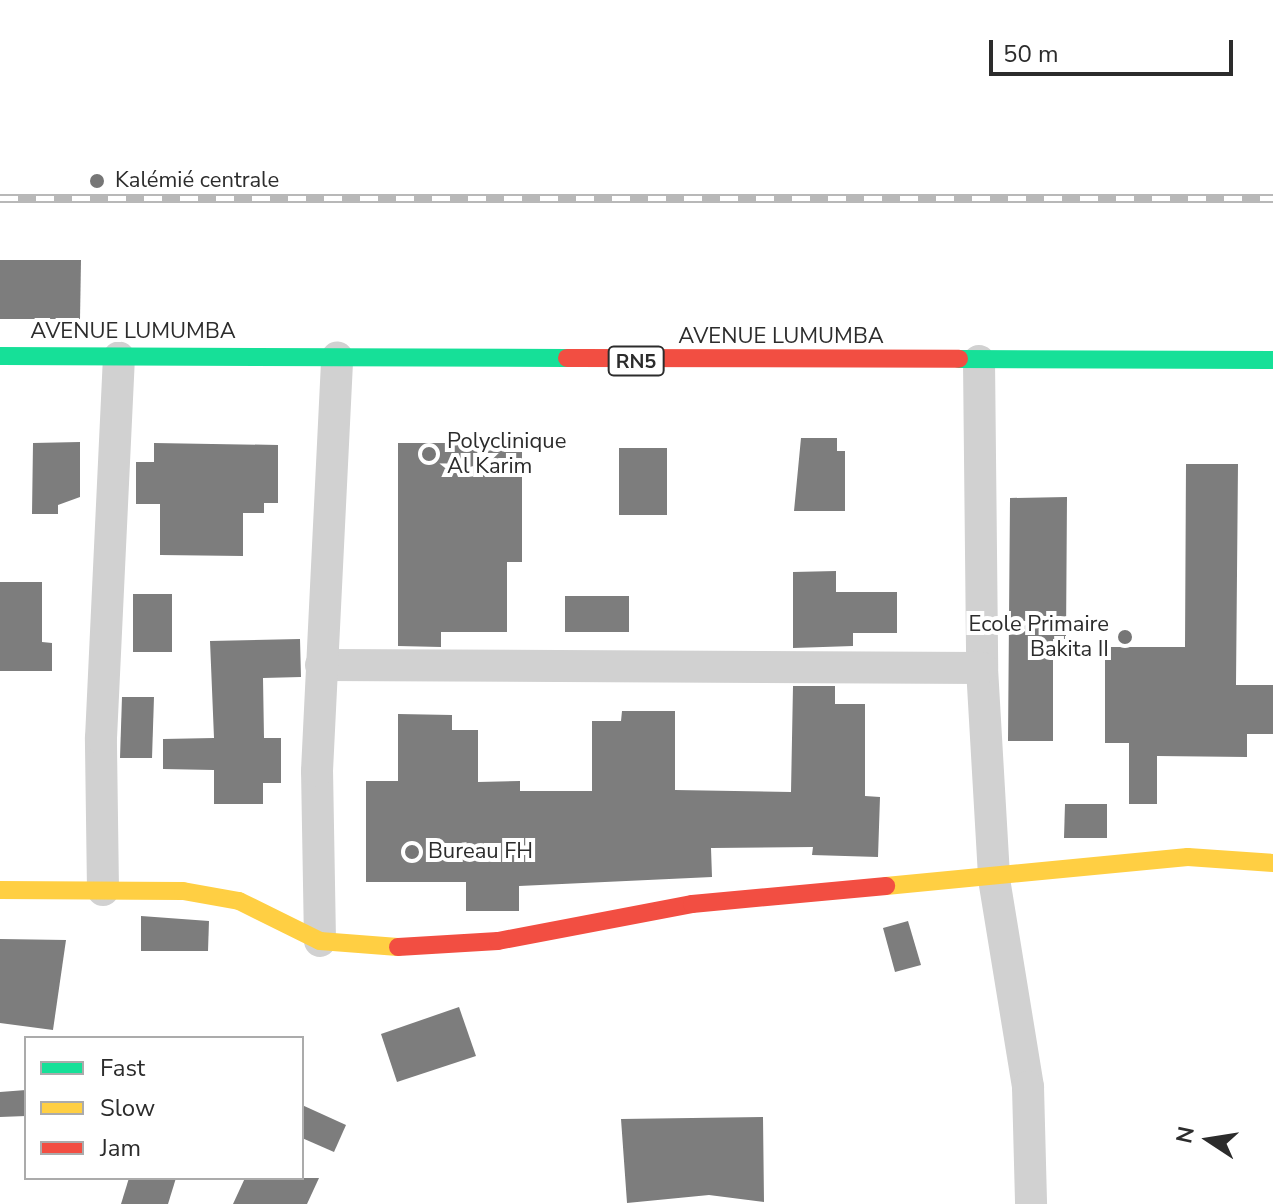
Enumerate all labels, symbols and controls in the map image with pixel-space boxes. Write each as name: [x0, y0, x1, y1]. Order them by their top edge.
scale bar: [993, 24, 1237, 74]
text: 50 m: [1003, 38, 1059, 70]
place label: Kalémié centrale: [115, 168, 279, 194]
marker: Kalémié centrale: [86, 170, 108, 192]
street label: AVENUE LUMUMBA: [30, 319, 236, 345]
street label: AVENUE LUMUMBA: [678, 324, 884, 350]
road number: RN5: [606, 345, 666, 377]
place label: Polyclinique Al Karim: [447, 428, 566, 480]
marker: Polyclinique Al Karim: [418, 443, 440, 465]
place label: Ecole Primaire Bakita II: [969, 611, 1109, 662]
marker: Ecole Primaire Bakita II: [1116, 628, 1134, 646]
place label: Bureau FH: [428, 839, 533, 865]
marker: Bureau FH: [403, 843, 421, 861]
legend: [24, 1036, 304, 1180]
text: Fast: [100, 1052, 145, 1084]
text: Slow: [100, 1092, 155, 1124]
north arrow: [1169, 1100, 1249, 1180]
text: N: [1169, 1124, 1202, 1146]
text: Jam: [100, 1132, 141, 1164]

